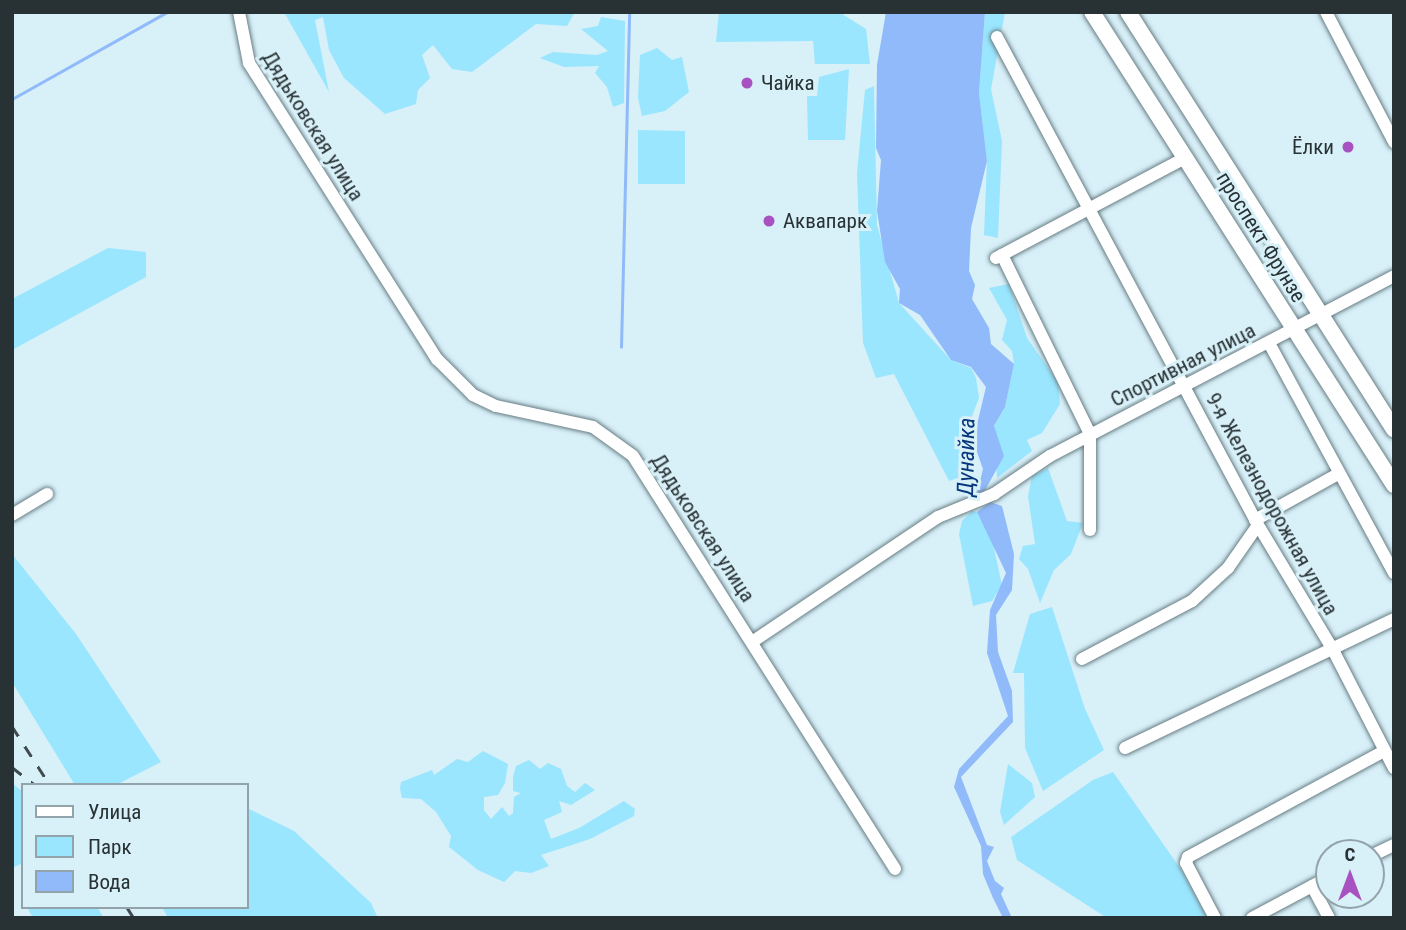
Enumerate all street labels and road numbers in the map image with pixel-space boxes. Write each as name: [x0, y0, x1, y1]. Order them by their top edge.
street label: Дядьковская улица: [257, 46, 369, 206]
street label: проспект Фрунзе: [1211, 167, 1311, 307]
street label: Спортивная улица: [1106, 318, 1260, 412]
street label: 9-я Железнодорожная улица: [1200, 389, 1344, 619]
street label: Дядьковская улица: [646, 449, 760, 607]

